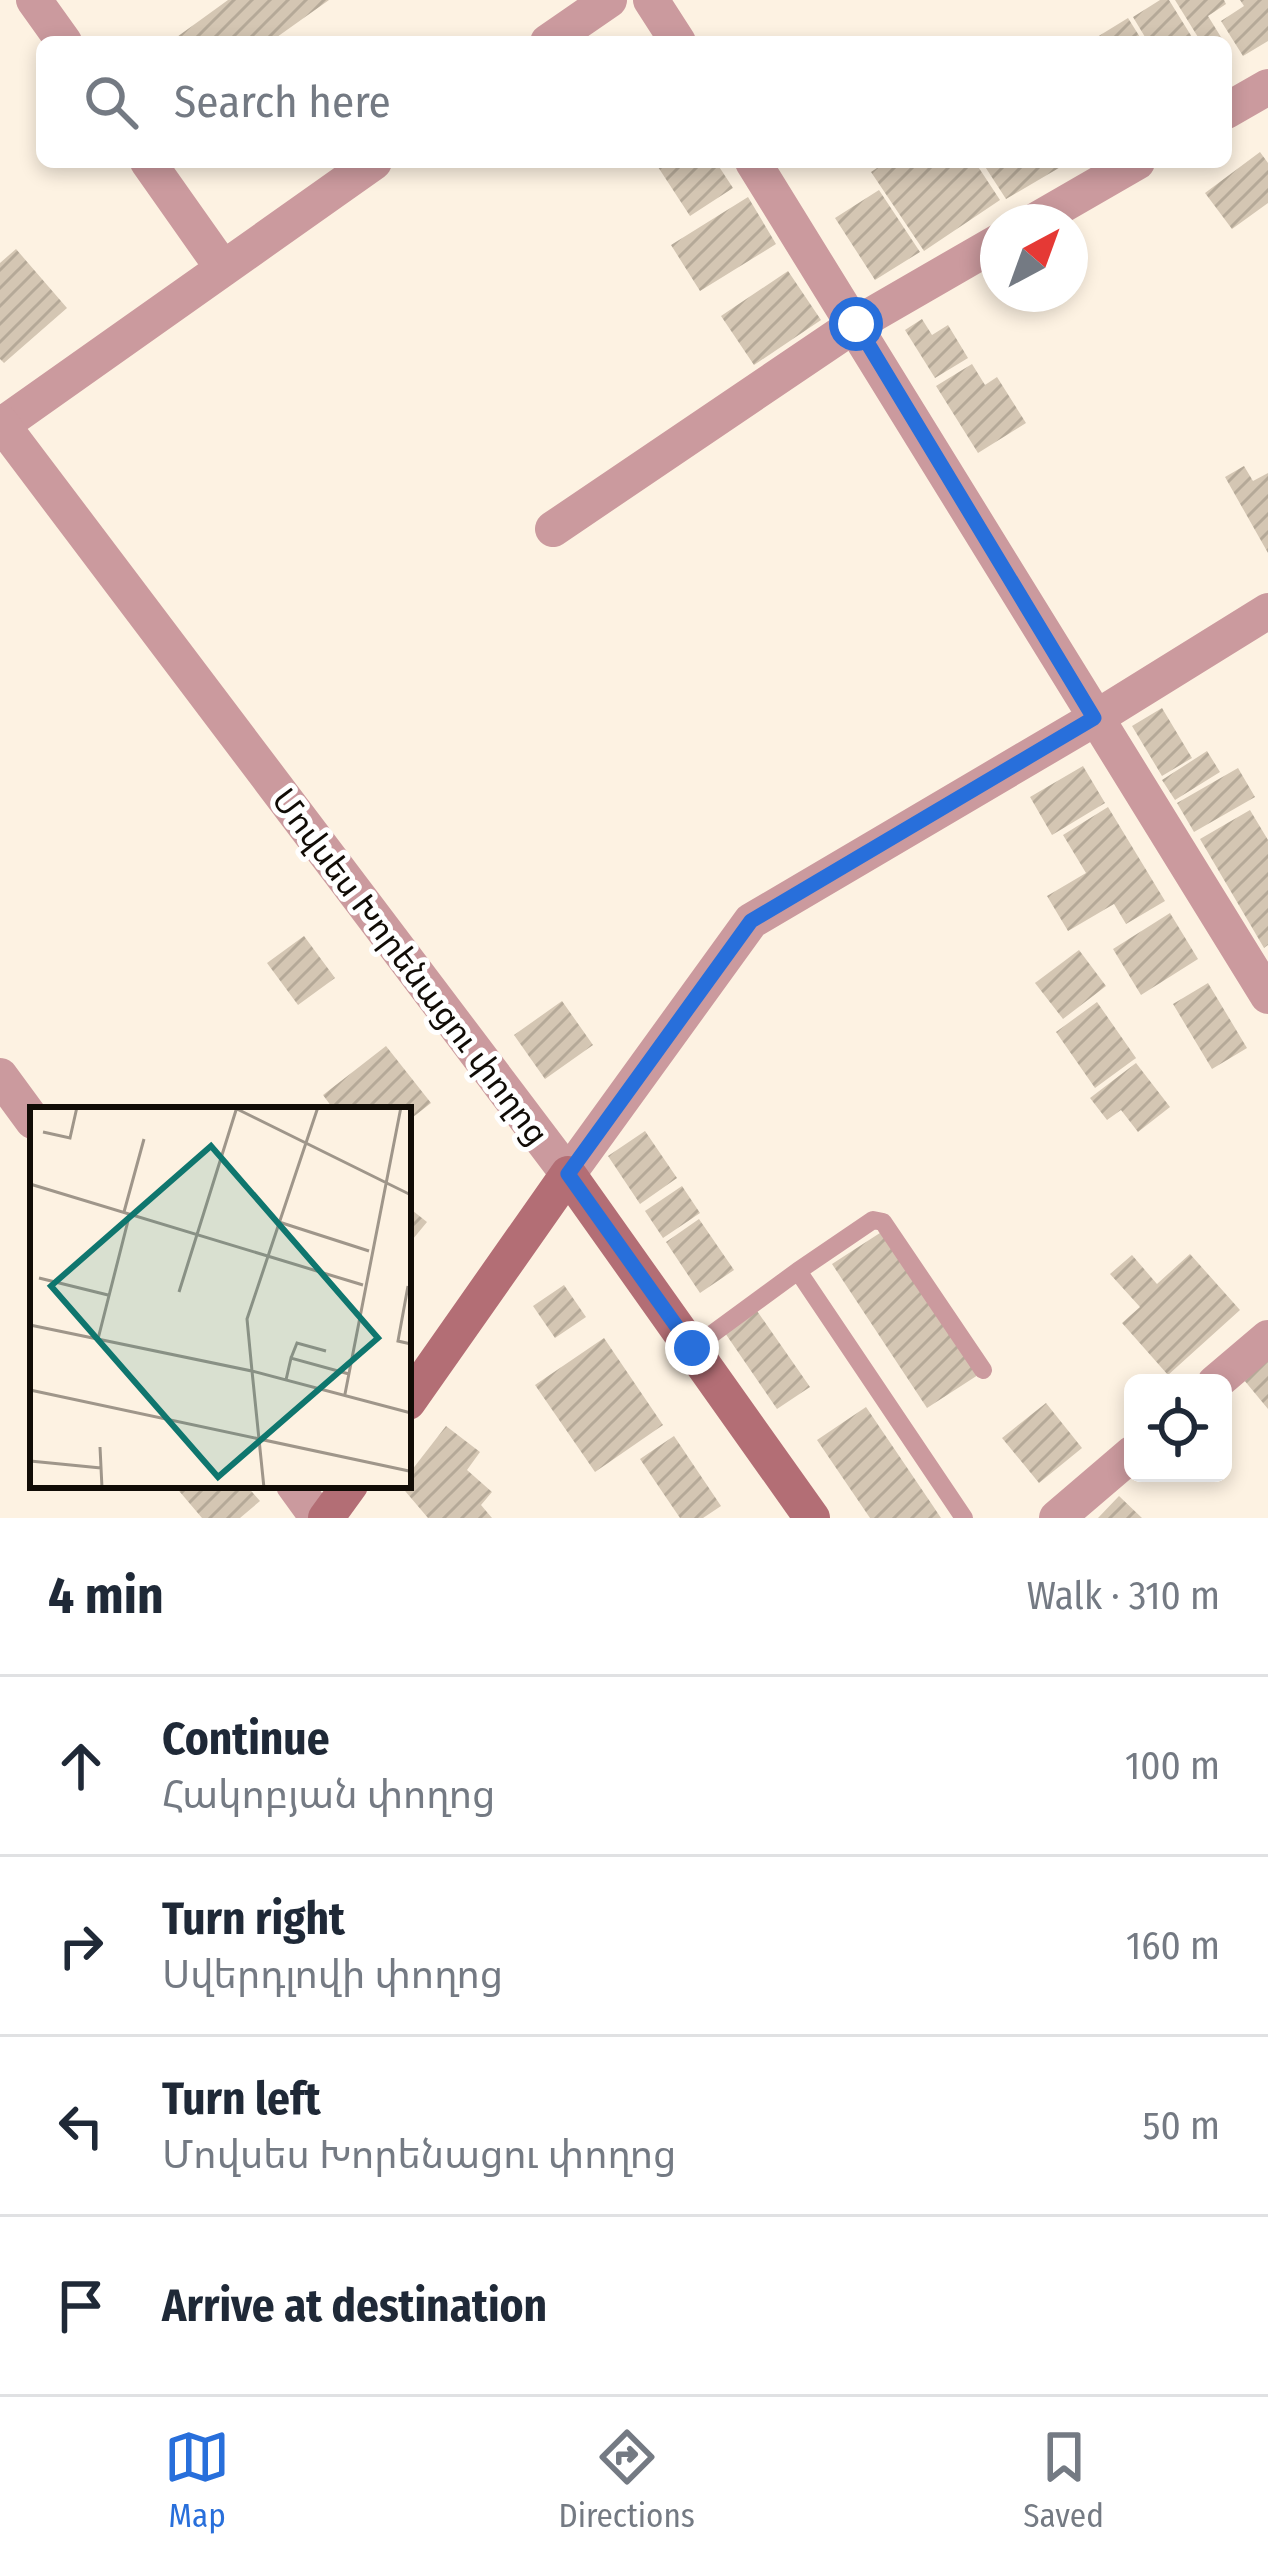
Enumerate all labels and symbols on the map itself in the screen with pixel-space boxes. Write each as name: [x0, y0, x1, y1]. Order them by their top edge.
north arrow: [980, 204, 1088, 312]
route start: [829, 297, 883, 351]
street label: Մովսես Խորենացու փողոց: [263, 781, 557, 1152]
inset map: [30, 1107, 411, 1488]
route end: [665, 1321, 719, 1375]

